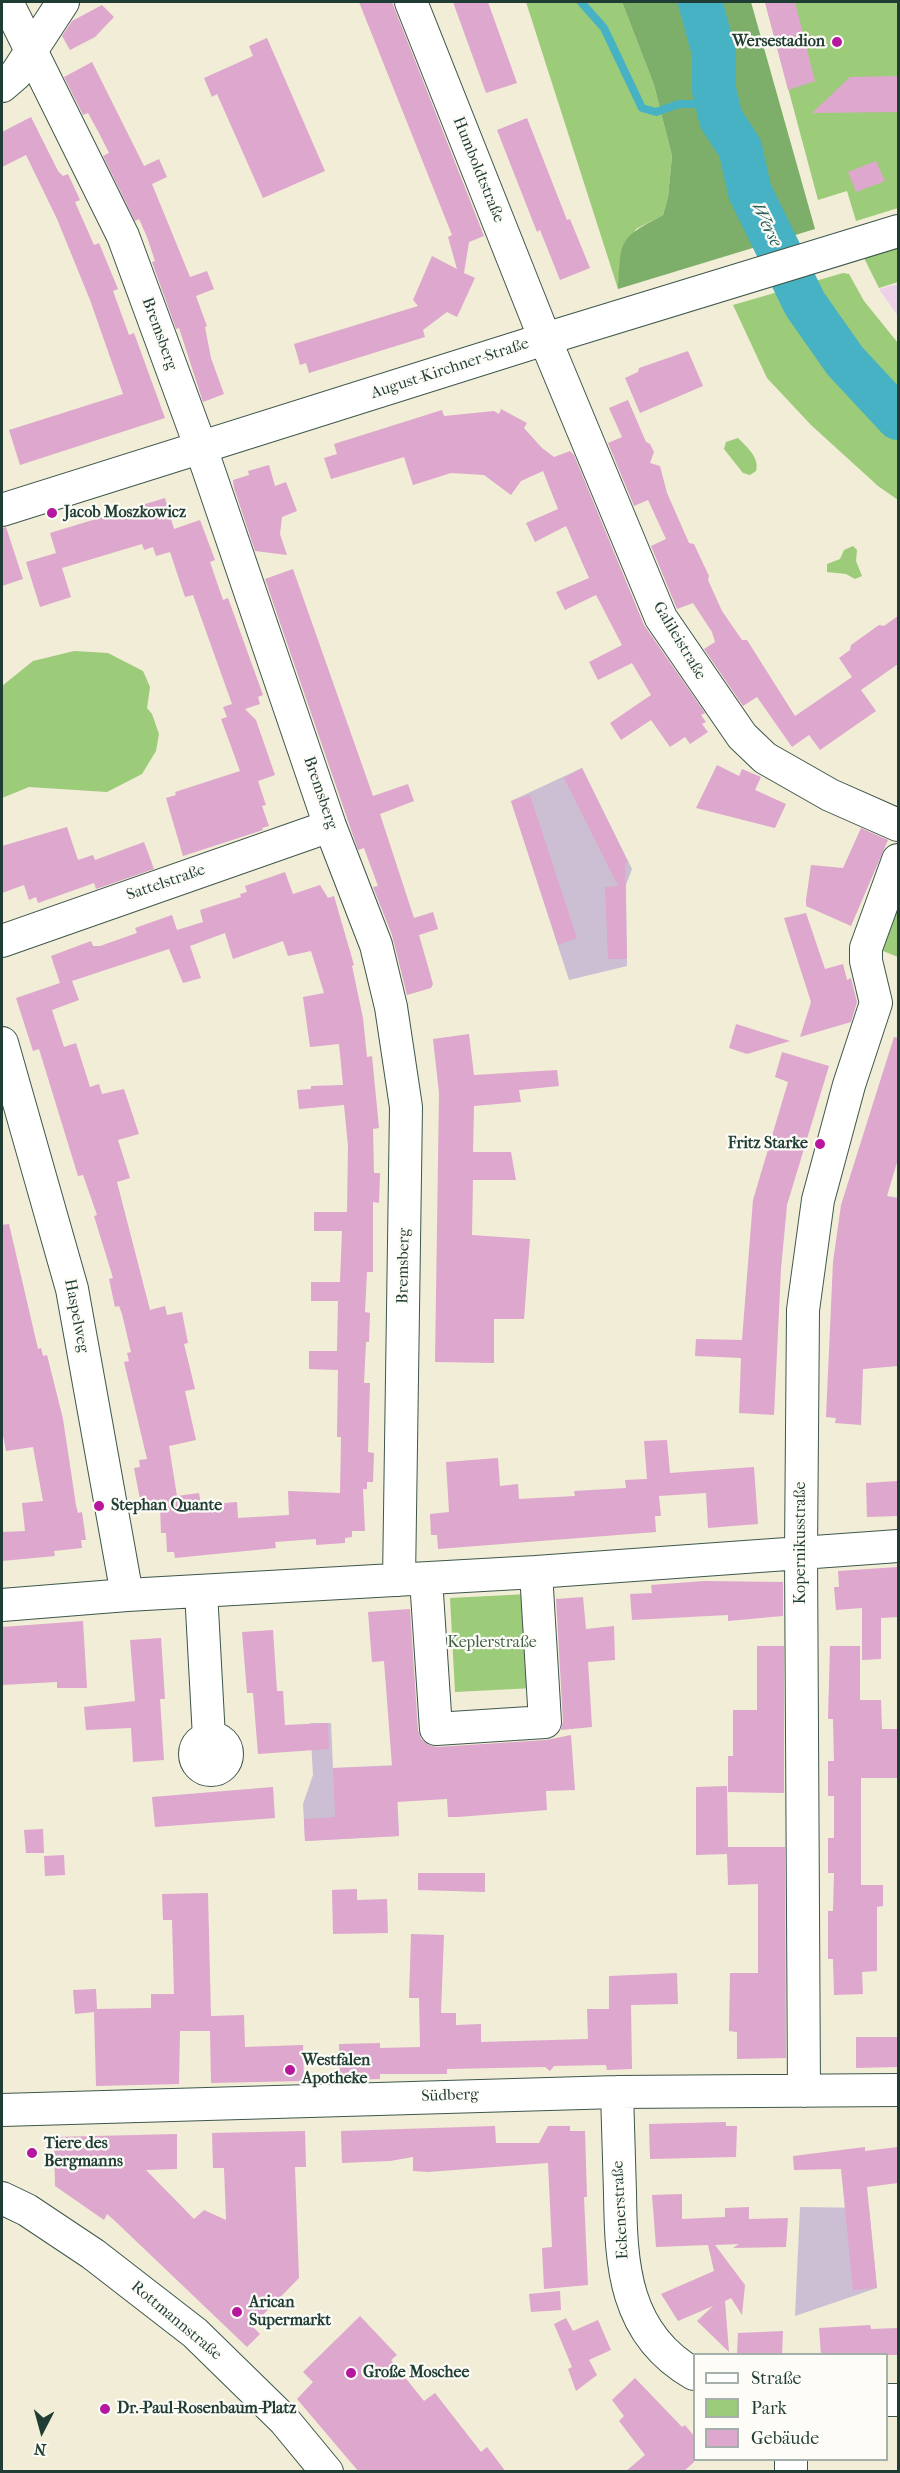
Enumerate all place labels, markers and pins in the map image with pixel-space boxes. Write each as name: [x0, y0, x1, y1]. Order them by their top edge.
place label: Wersestadion: [732, 32, 825, 52]
marker: Wersestadion: [830, 35, 844, 49]
place label: Jacob Moszkowicz: [64, 503, 186, 523]
marker: Jacob Moszkowicz: [45, 506, 59, 520]
place label: Fritz Starke: [728, 1134, 808, 1154]
marker: Fritz Starke: [813, 1137, 827, 1151]
place label: Stephan Quante: [111, 1496, 222, 1516]
marker: Stephan Quante: [92, 1499, 106, 1513]
place label: Westfalen Apotheke: [302, 2051, 370, 2089]
marker: Westfalen Apotheke: [283, 2063, 297, 2077]
place label: Tiere des Bergmanns: [44, 2134, 123, 2172]
marker: Tiere des Bergmanns: [25, 2146, 39, 2160]
place label: Arican Supermarkt: [249, 2293, 331, 2331]
marker: Arican Supermarkt: [230, 2305, 244, 2319]
place label: Große Moschee: [363, 2363, 469, 2383]
marker: Große Moschee: [344, 2366, 358, 2380]
place label: Dr.-Paul-Rosenbaum-Platz: [117, 2399, 296, 2419]
marker: Dr.-Paul-Rosenbaum-Platz: [98, 2402, 112, 2416]

